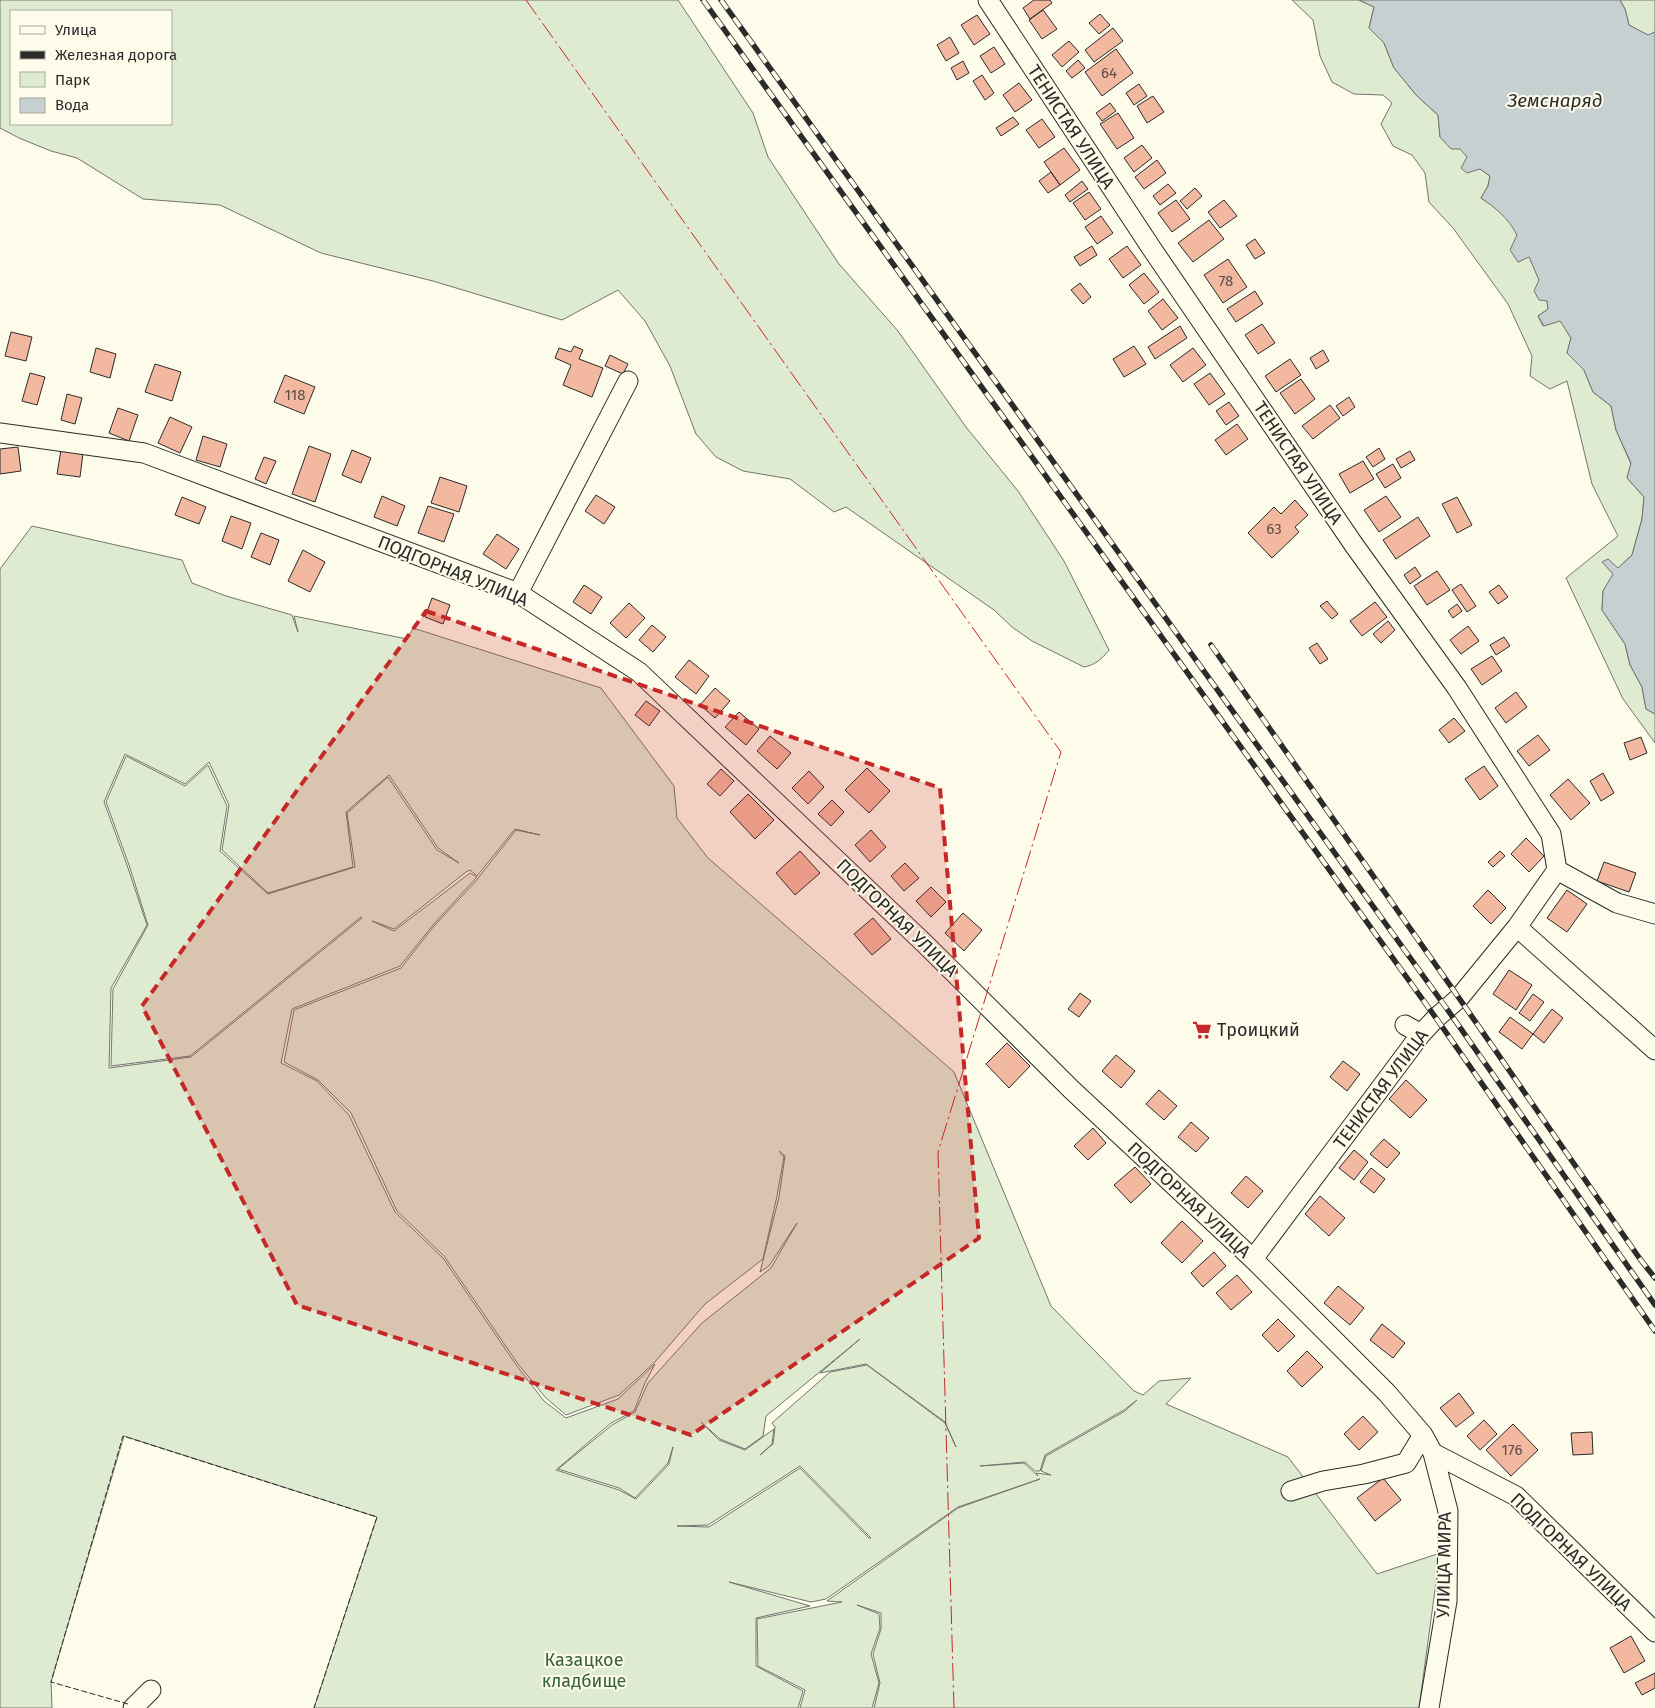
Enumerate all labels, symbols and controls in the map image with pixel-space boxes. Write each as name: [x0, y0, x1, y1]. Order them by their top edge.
legend: [10, 10, 172, 125]
text: Улица: [55, 21, 97, 39]
text: Железная дорога: [55, 46, 177, 64]
street label: ТЕНИСТАЯ УЛИЦА: [1023, 61, 1120, 194]
house number: 64: [1101, 64, 1117, 82]
text: Парк: [55, 71, 90, 89]
water label: Земснаряд: [1506, 89, 1603, 112]
text: Вода: [55, 96, 89, 114]
house number: 78: [1219, 272, 1233, 290]
house number: 118: [284, 386, 306, 404]
street label: ТЕНИСТАЯ УЛИЦА: [1249, 397, 1348, 529]
house number: 63: [1266, 520, 1282, 538]
street label: ПОДГОРНАЯ УЛИЦА: [375, 531, 532, 611]
street label: ПОДГОРНАЯ УЛИЦА: [832, 854, 963, 982]
supermarket icon: Троицкий: [1191, 1019, 1213, 1041]
place label: Троицкий: [1217, 1019, 1300, 1041]
street label: ТЕНИСТАЯ УЛИЦА: [1329, 1025, 1433, 1153]
street label: ПОДГОРНАЯ УЛИЦА: [1123, 1137, 1256, 1263]
house number: 176: [1502, 1441, 1522, 1459]
street label: ПОДГОРНАЯ УЛИЦА: [1506, 1488, 1637, 1616]
street label: УЛИЦА МИРА: [1432, 1511, 1456, 1618]
park label: Казацкое кладбище: [542, 1649, 626, 1692]

